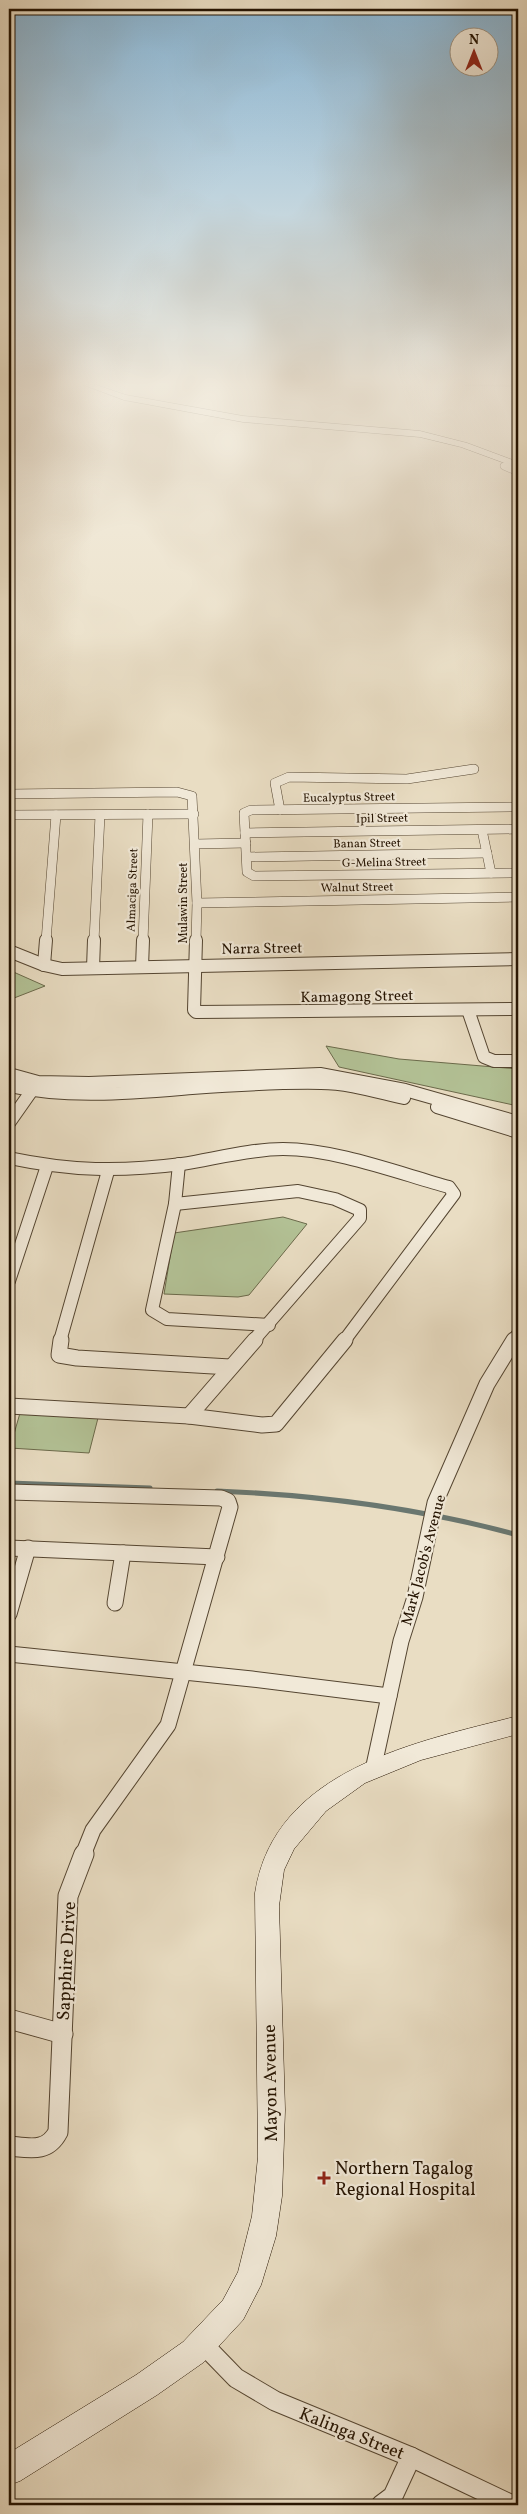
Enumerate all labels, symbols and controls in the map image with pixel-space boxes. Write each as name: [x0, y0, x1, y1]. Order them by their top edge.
north arrow: [450, 28, 500, 78]
text: N: [469, 31, 479, 50]
street label: Eucalyptus Street: [303, 789, 395, 807]
street label: Ipil Street: [356, 811, 408, 827]
street label: Banan Street: [333, 835, 401, 853]
street label: Almaciga Street: [124, 848, 142, 932]
street label: G-Melina Street: [342, 854, 426, 872]
street label: Mulawin Street: [176, 863, 192, 943]
street label: Walnut Street: [321, 879, 394, 897]
street label: Narra Street: [221, 938, 303, 961]
street label: Kamagong Street: [300, 986, 414, 1009]
street label: Mark Jacob's Avenue: [397, 1493, 452, 1628]
street label: Sapphire Drive: [52, 1901, 83, 2021]
street label: Mayon Avenue: [258, 2024, 285, 2142]
place label: Northern Tagalog Regional Hospital: [335, 2157, 476, 2203]
marker: Northern Tagalog Regional Hospital: [317, 2171, 331, 2185]
street label: Kalinga Street: [295, 2402, 408, 2467]

